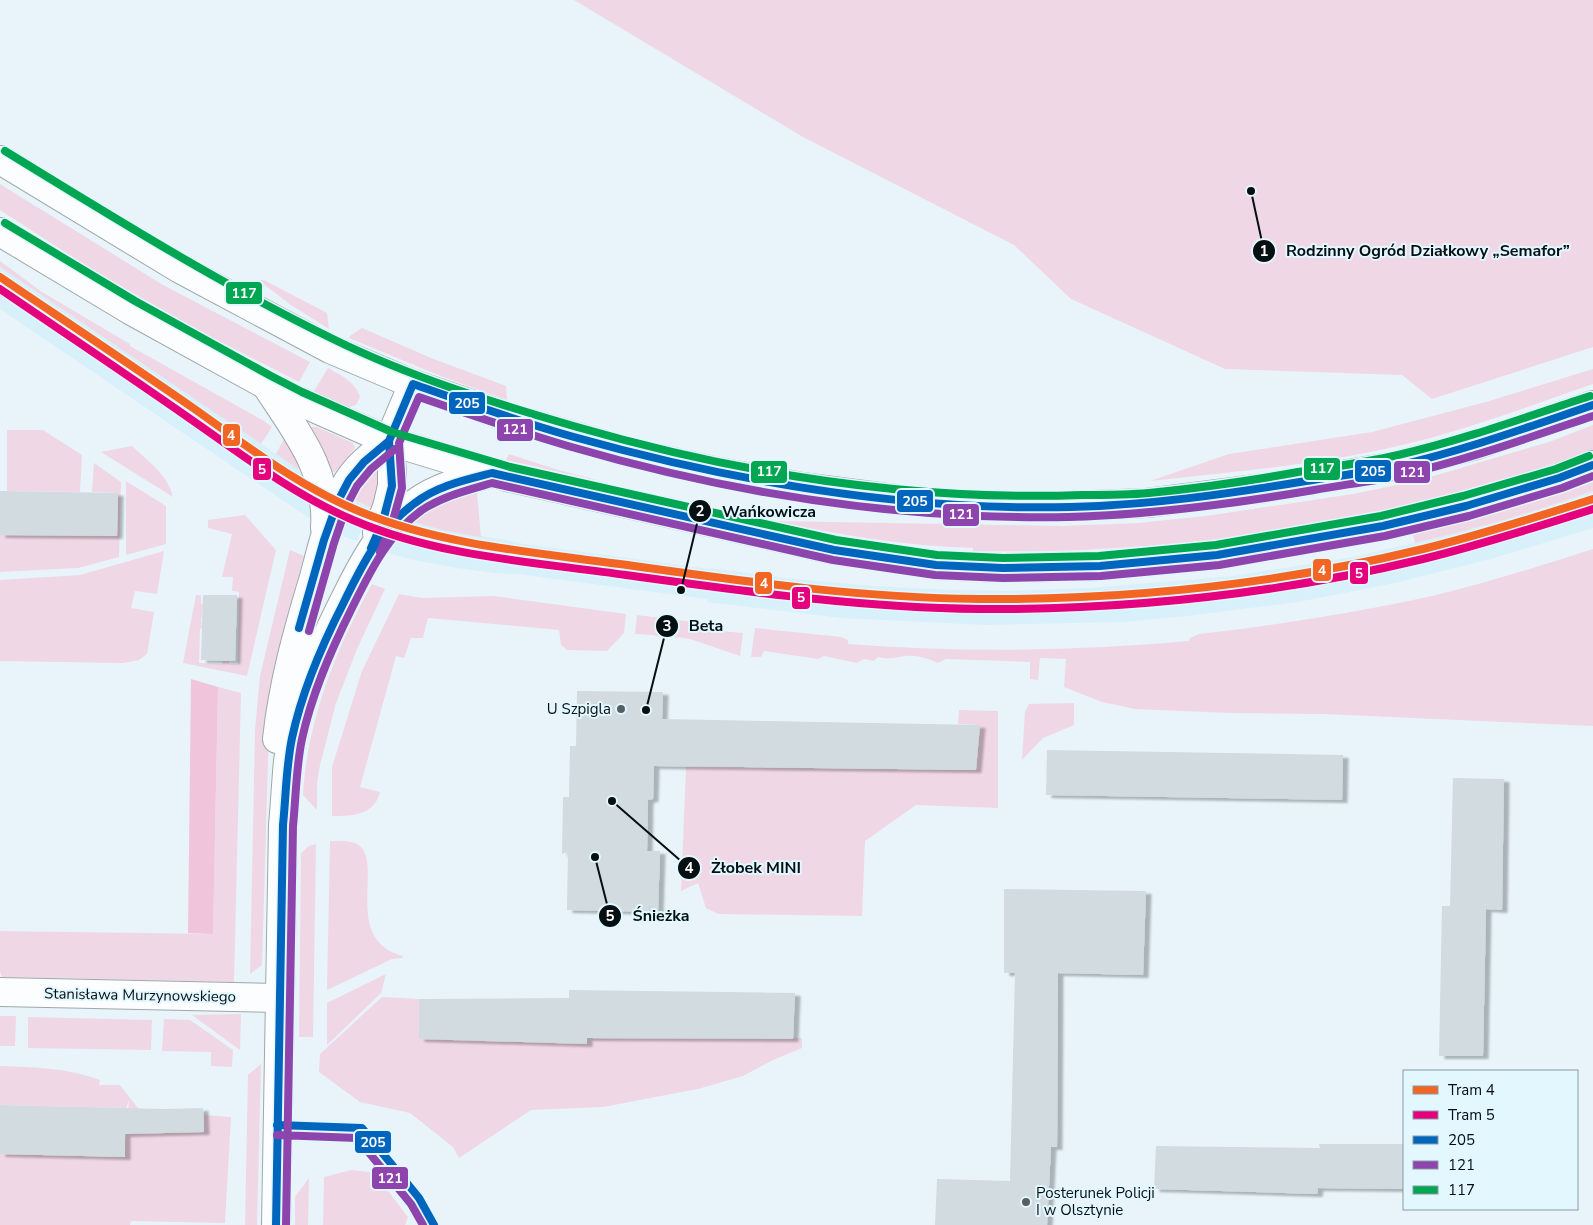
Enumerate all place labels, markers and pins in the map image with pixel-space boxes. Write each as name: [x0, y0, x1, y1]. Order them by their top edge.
callout: Rodzinny Ogród Działkowy „Semafor”: [1251, 235, 1580, 266]
callout: Wańkowicza: [687, 496, 826, 527]
callout: Beta: [654, 610, 734, 641]
place label: U Szpigla: [547, 699, 611, 719]
marker: U Szpigla: [615, 703, 627, 715]
callout: Żłobek MINI: [676, 852, 811, 883]
callout: Śnieżka: [598, 900, 700, 931]
place label: Posterunek Policji I w Olsztynie: [1036, 1183, 1155, 1220]
marker: Posterunek Policji I w Olsztynie: [1020, 1196, 1032, 1208]

